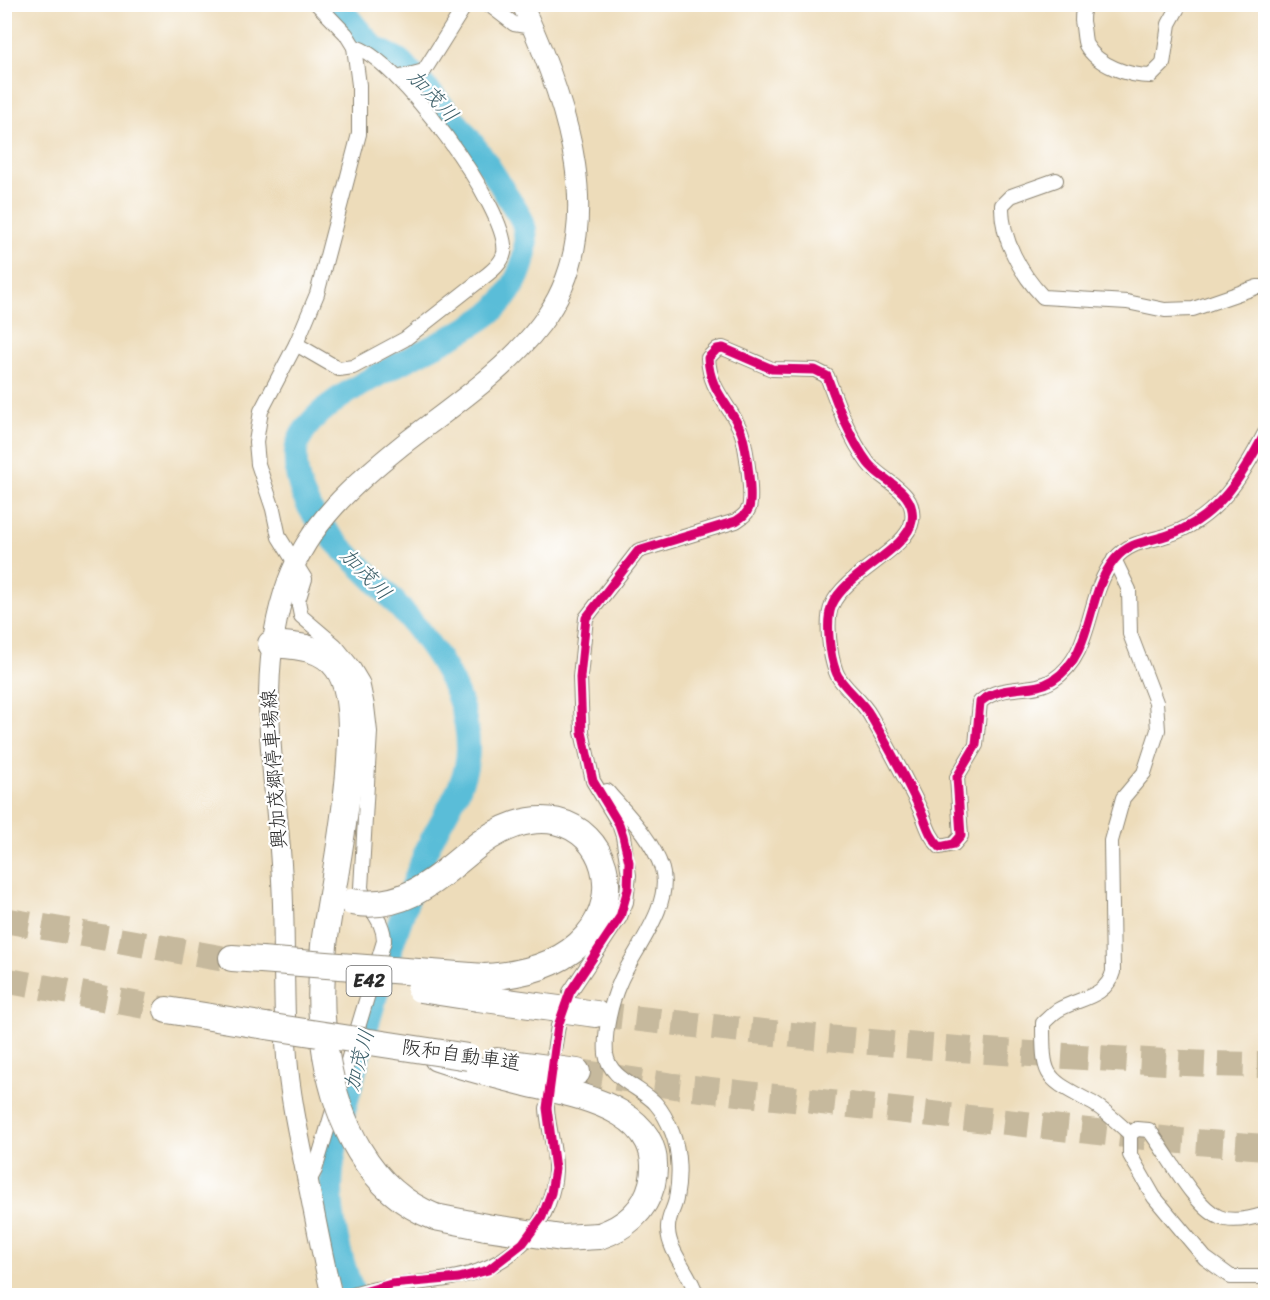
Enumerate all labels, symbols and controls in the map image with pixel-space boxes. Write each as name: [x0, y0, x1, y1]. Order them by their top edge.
water label: 加茂川: [398, 60, 468, 132]
water label: 加茂川: [330, 538, 402, 610]
street label: 興加茂郷停車場線: [251, 688, 297, 850]
road number: E42: [346, 966, 392, 996]
water label: 加茂川: [332, 1025, 386, 1095]
street label: 阪和自動車道: [399, 1029, 523, 1081]

